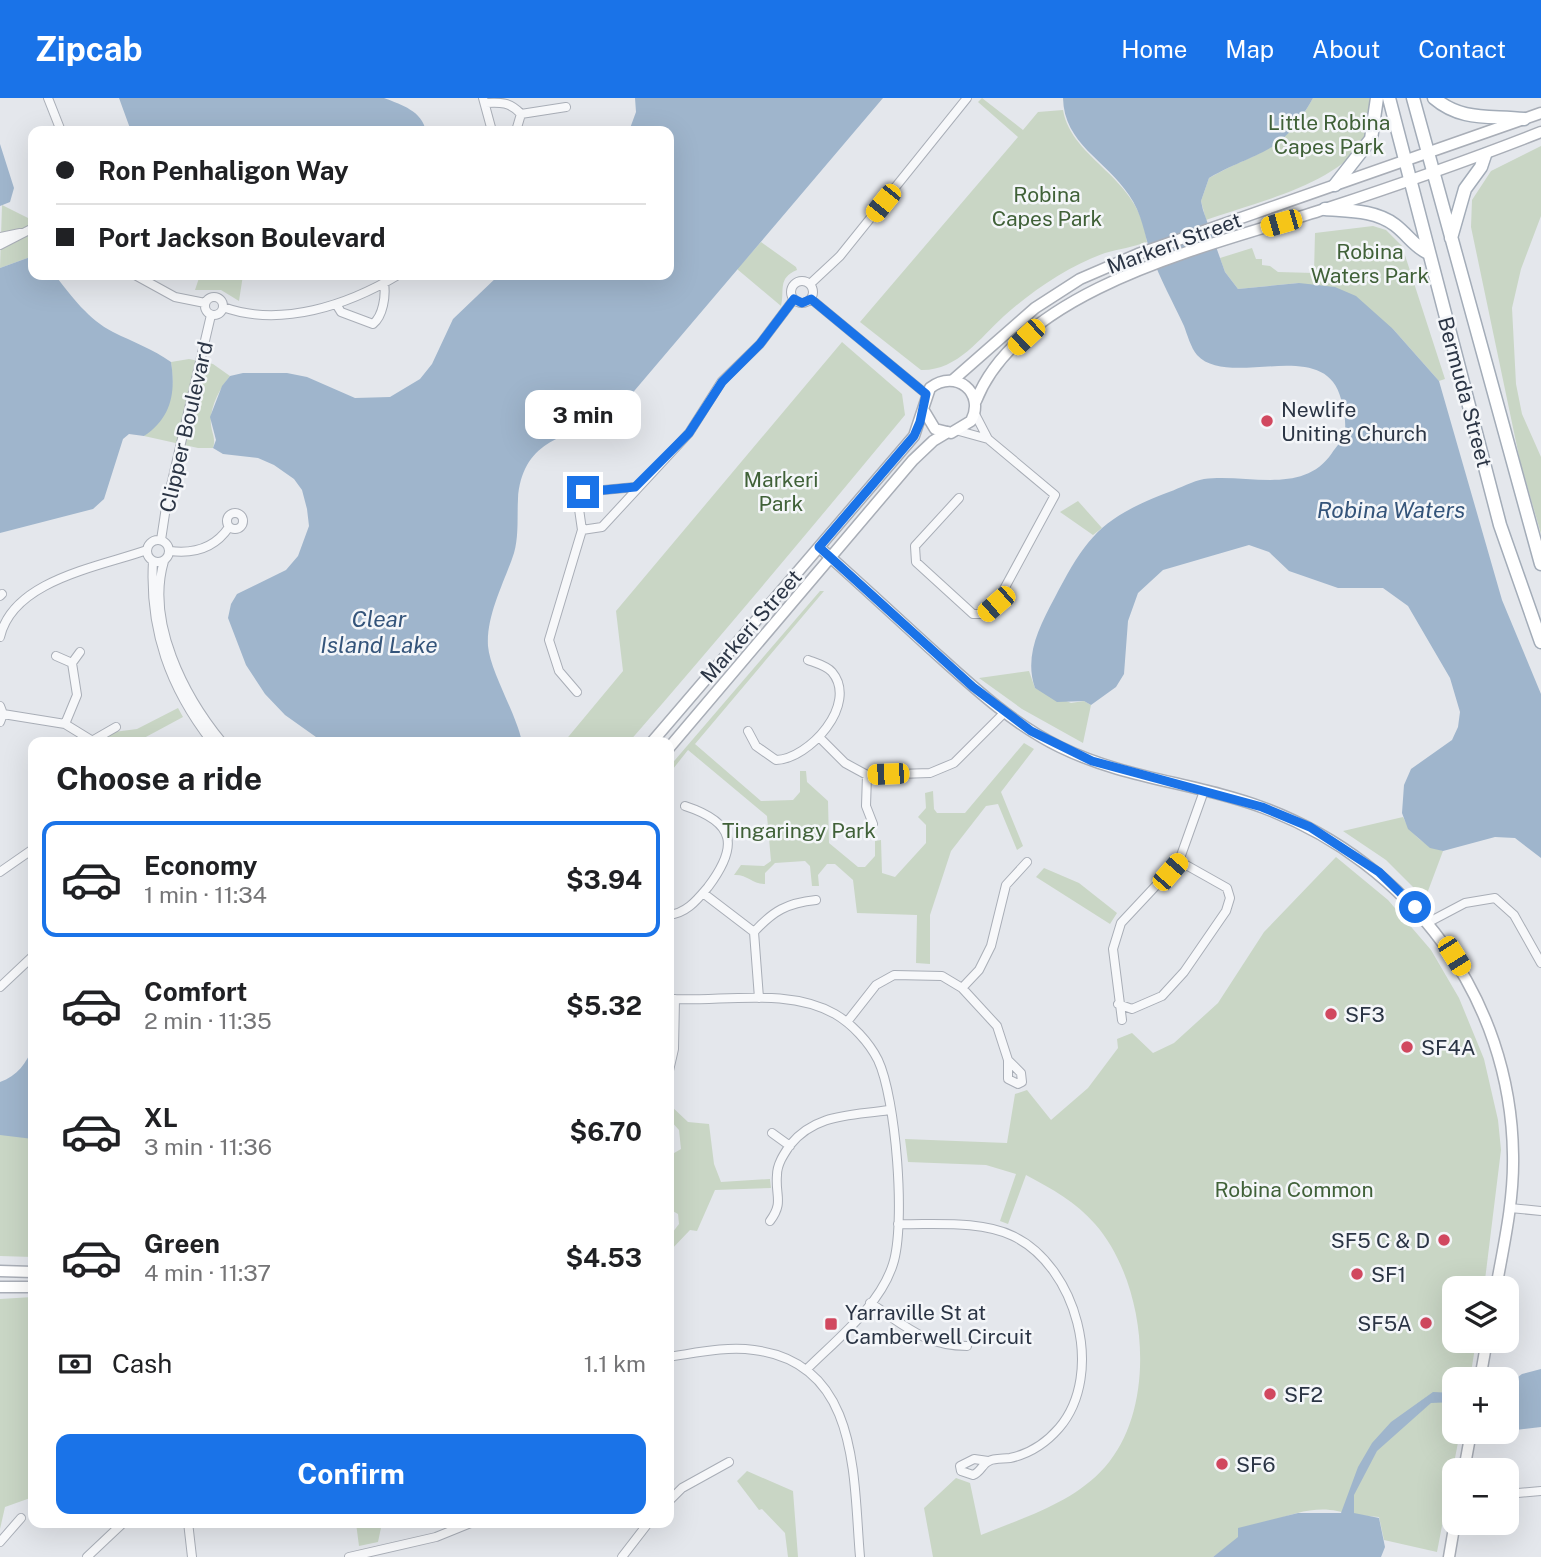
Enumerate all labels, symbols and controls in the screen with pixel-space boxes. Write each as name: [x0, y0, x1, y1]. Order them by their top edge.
text: Zipcab: [35, 30, 143, 68]
text: Home: [1121, 35, 1187, 63]
text: Map: [1225, 35, 1274, 63]
text: About: [1312, 35, 1380, 63]
text: Contact: [1418, 35, 1506, 63]
park label: Little Robina Capes Park: [1268, 110, 1390, 159]
text: Ron Penhaligon Way: [98, 155, 349, 186]
car: [862, 180, 905, 226]
park label: Robina Capes Park: [992, 182, 1103, 231]
street label: Markeri Street: [1103, 207, 1245, 279]
car: [1258, 207, 1305, 239]
text: Port Jackson Boulevard: [98, 222, 386, 253]
park label: Robina Waters Park: [1311, 239, 1430, 288]
street label: Bermuda Street: [1433, 314, 1497, 470]
car: [1004, 315, 1049, 359]
street label: Clipper Boulevard: [154, 339, 218, 515]
callout: 3 min: [525, 390, 641, 440]
place label: Newlife Uniting Church: [1281, 397, 1427, 446]
text: 3 min: [553, 401, 613, 428]
marker: Newlife Uniting Church: [1259, 413, 1275, 429]
park label: Markeri Park: [744, 467, 818, 516]
route end: [567, 476, 599, 508]
water label: Robina Waters: [1317, 496, 1465, 523]
street label: Markeri Street: [695, 564, 807, 688]
car: [974, 582, 1019, 626]
water label: Clear Island Lake: [320, 605, 438, 658]
text: Choose a ride: [56, 760, 262, 797]
car: [867, 763, 910, 785]
park label: Tingaringy Park: [722, 818, 876, 843]
icon: car: [60, 848, 123, 911]
car: [1149, 849, 1192, 895]
text: Economy: [144, 850, 257, 881]
text: $3.94: [566, 864, 642, 895]
text: 1 min · 11:34: [144, 881, 267, 908]
route start: [1399, 891, 1431, 923]
car: [1434, 933, 1475, 979]
icon: car: [60, 974, 123, 1037]
text: Comfort: [144, 976, 247, 1007]
text: $5.32: [566, 990, 642, 1021]
place label: SF3: [1345, 1002, 1385, 1027]
marker: SF3: [1323, 1006, 1339, 1022]
text: 2 min · 11:35: [144, 1007, 272, 1034]
place label: SF4A: [1421, 1035, 1476, 1060]
marker: SF4A: [1399, 1039, 1415, 1055]
icon: car: [60, 1100, 123, 1163]
text: XL: [144, 1102, 178, 1133]
text: $6.70: [569, 1116, 642, 1147]
text: 3 min · 11:36: [144, 1133, 272, 1160]
park label: Robina Common: [1214, 1177, 1374, 1202]
icon: car: [60, 1226, 123, 1289]
text: Green: [144, 1228, 220, 1259]
place label: SF5 C & D: [1331, 1228, 1430, 1253]
marker: SF5 C & D: [1436, 1232, 1452, 1248]
text: $4.53: [565, 1242, 642, 1273]
text: 4 min · 11:37: [144, 1259, 271, 1286]
place label: SF1: [1371, 1262, 1406, 1287]
marker: SF1: [1349, 1266, 1365, 1282]
map controls: [1442, 1276, 1519, 1535]
button: layers: [1442, 1276, 1519, 1353]
place label: Yarraville St at Camberwell Circuit: [845, 1300, 1033, 1349]
place label: SF5A: [1357, 1311, 1412, 1336]
marker: SF5A: [1418, 1315, 1434, 1331]
marker: Yarraville St at Camberwell Circuit: [823, 1316, 839, 1332]
icon: cash: [56, 1345, 94, 1383]
text: Cash: [112, 1348, 172, 1379]
text: 1.1 km: [584, 1350, 646, 1377]
button: +: [1442, 1367, 1519, 1444]
place label: SF2: [1284, 1382, 1323, 1407]
marker: SF2: [1262, 1386, 1278, 1402]
button: Confirm: [56, 1434, 646, 1514]
place label: SF6: [1236, 1452, 1276, 1477]
marker: SF6: [1214, 1456, 1230, 1472]
button: −: [1442, 1458, 1519, 1535]

